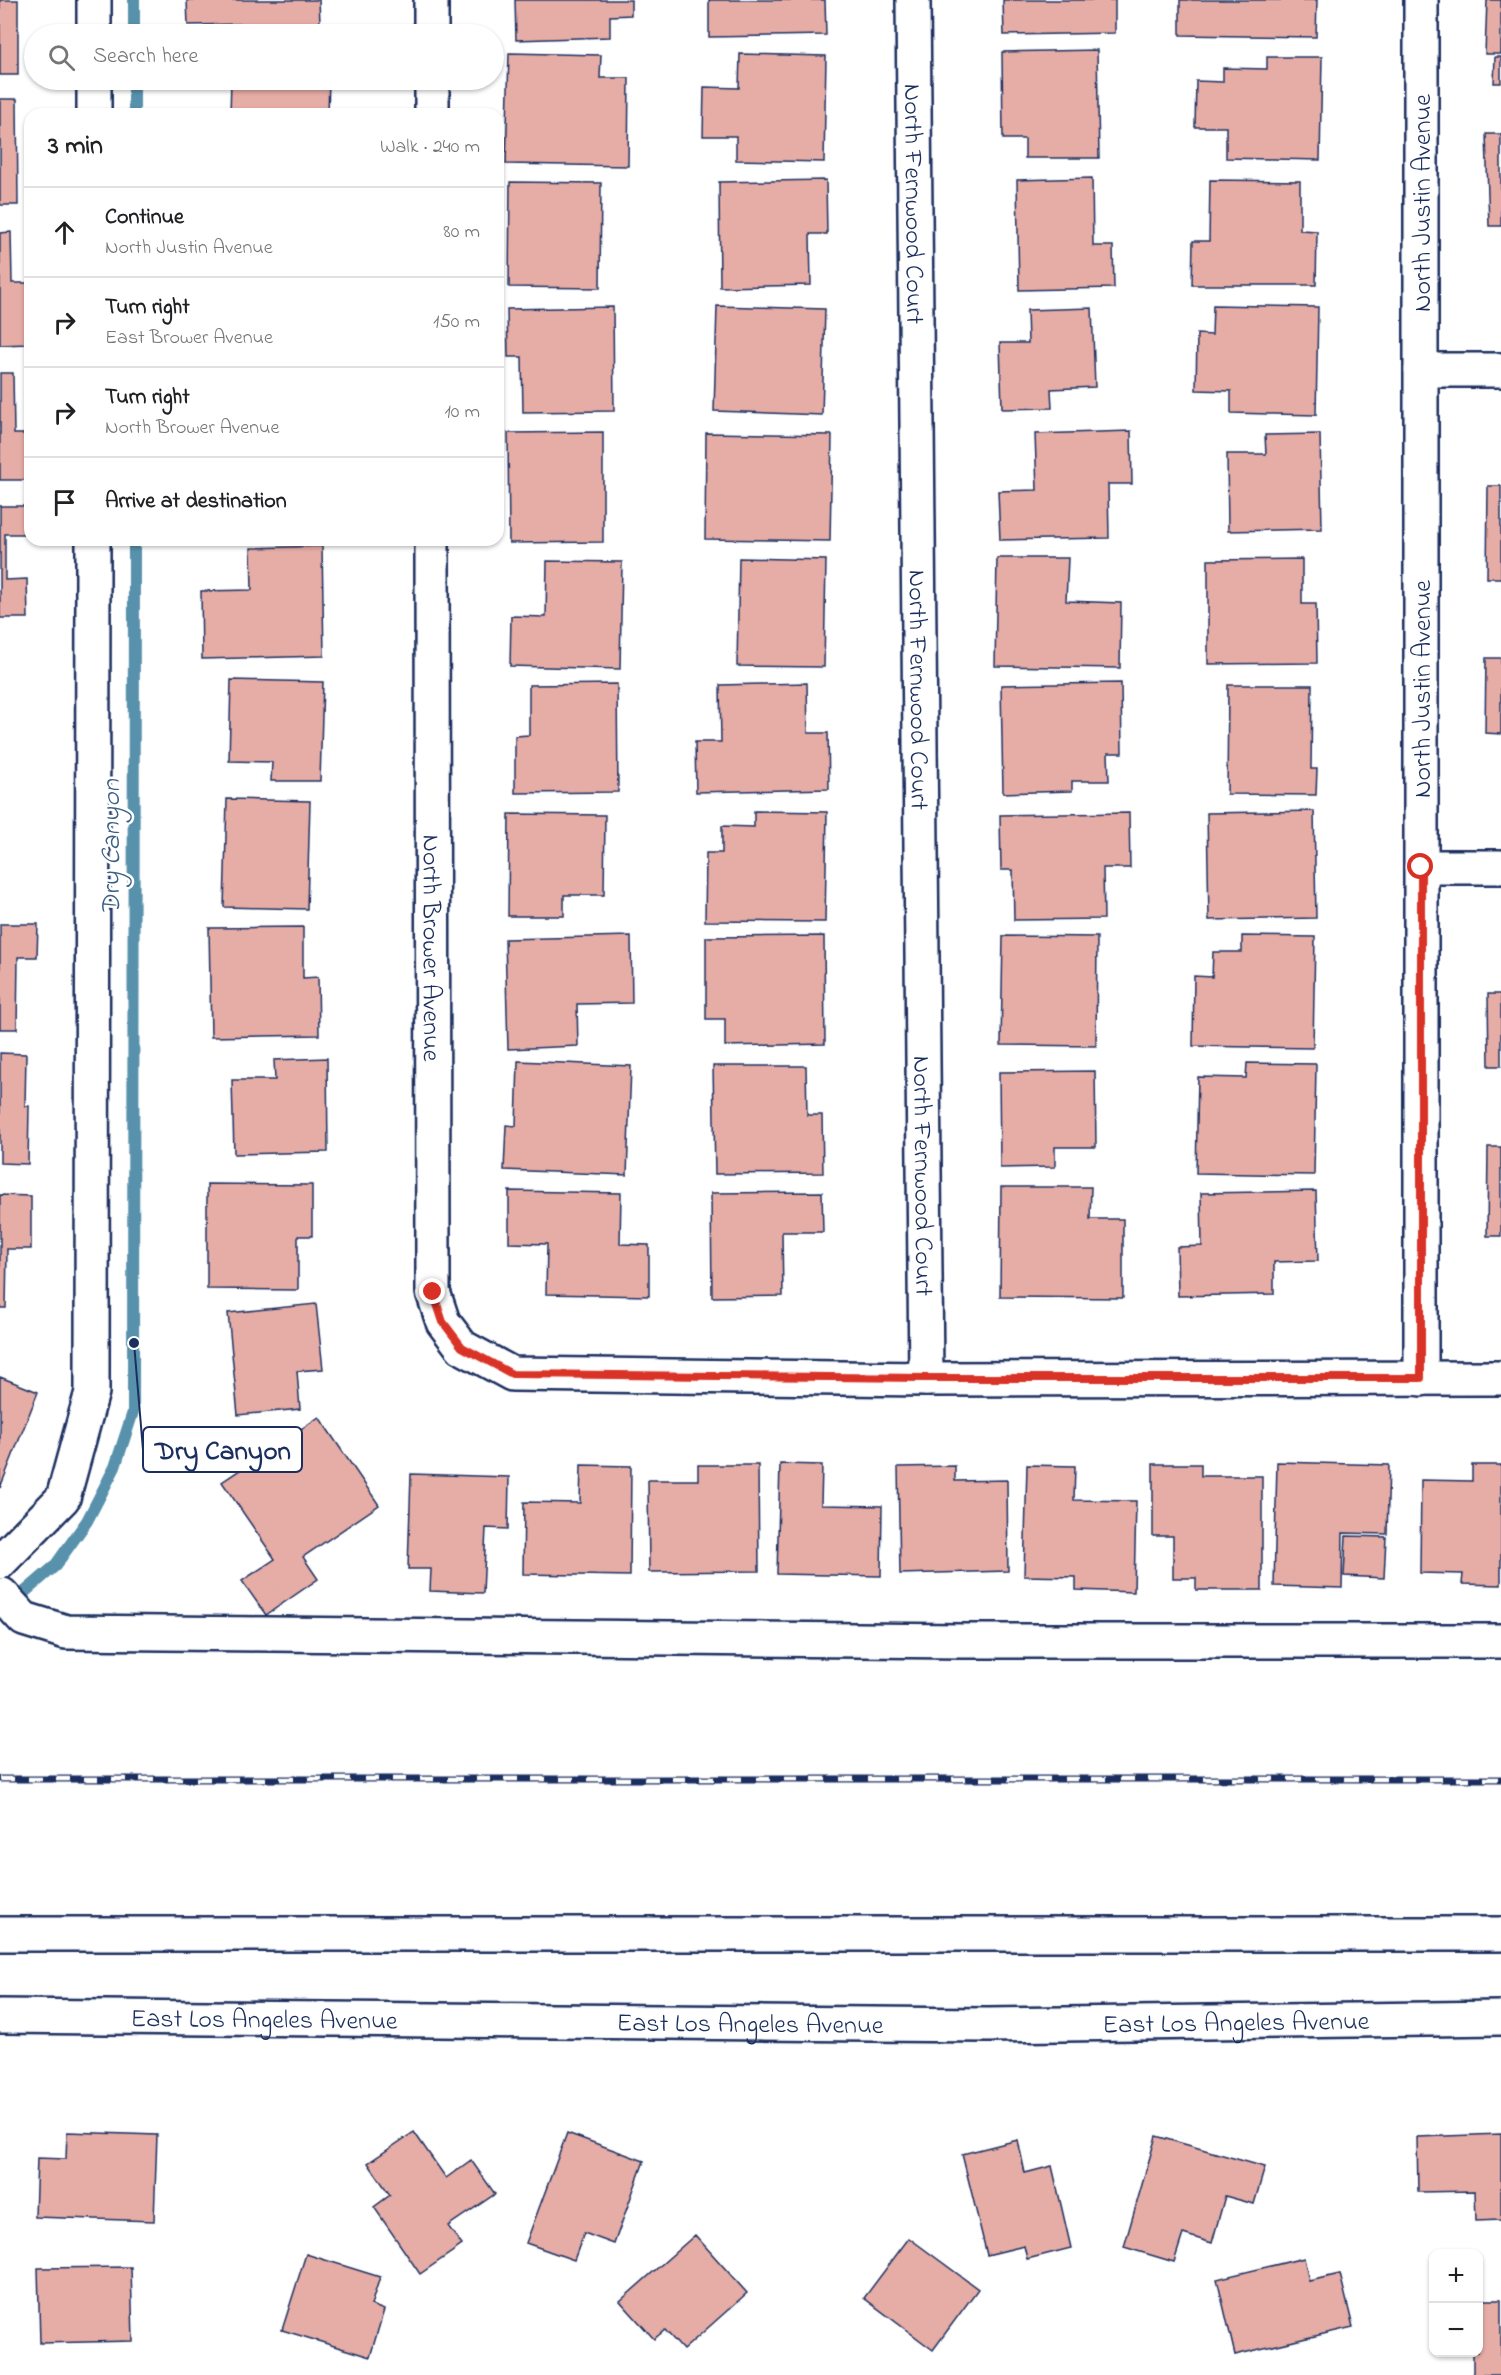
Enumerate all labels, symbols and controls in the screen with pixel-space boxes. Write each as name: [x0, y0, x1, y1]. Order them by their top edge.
search box: [24, 24, 504, 90]
icon: search: [45, 41, 78, 74]
text: Search here: [93, 41, 198, 73]
street label: North Fernwood Court: [892, 84, 932, 325]
street label: North Justin Avenue: [1405, 94, 1443, 312]
text: 3 min: [48, 128, 103, 166]
text: Walk · 240 m: [380, 133, 480, 162]
text: Continue: [105, 202, 184, 234]
icon: ahead: [48, 216, 81, 249]
text: 80 m: [443, 218, 480, 247]
text: North Justin Avenue: [105, 234, 273, 263]
text: Turn right: [105, 292, 190, 324]
icon: right: [48, 306, 81, 339]
text: 150 m: [433, 308, 480, 337]
text: East Brower Avenue: [105, 324, 273, 353]
text: Turn right: [105, 382, 190, 414]
icon: right: [48, 396, 81, 429]
text: 10 m: [444, 398, 480, 427]
text: North Brower Avenue: [105, 414, 279, 443]
icon: arrive: [48, 486, 81, 519]
text: Arrive at destination: [105, 486, 287, 518]
street label: North Fernwood Court: [896, 570, 937, 811]
street label: North Justin Avenue: [1405, 580, 1443, 798]
water label: Dry Canyon: [93, 778, 132, 915]
street label: North Brower Avenue: [410, 835, 449, 1062]
route start: [1407, 853, 1433, 879]
street label: North Fernwood Court: [901, 1056, 941, 1297]
route end: [419, 1278, 445, 1304]
callout: Dry Canyon: [143, 1427, 302, 1472]
text: Dry Canyon: [153, 1433, 291, 1472]
street label: East Los Angeles Avenue: [130, 2001, 398, 2042]
street label: East Los Angeles Avenue: [1102, 2004, 1370, 2045]
street label: East Los Angeles Avenue: [616, 2006, 884, 2046]
map controls: [1429, 2249, 1483, 2357]
button: +: [1429, 2249, 1483, 2303]
button: −: [1429, 2303, 1483, 2357]

